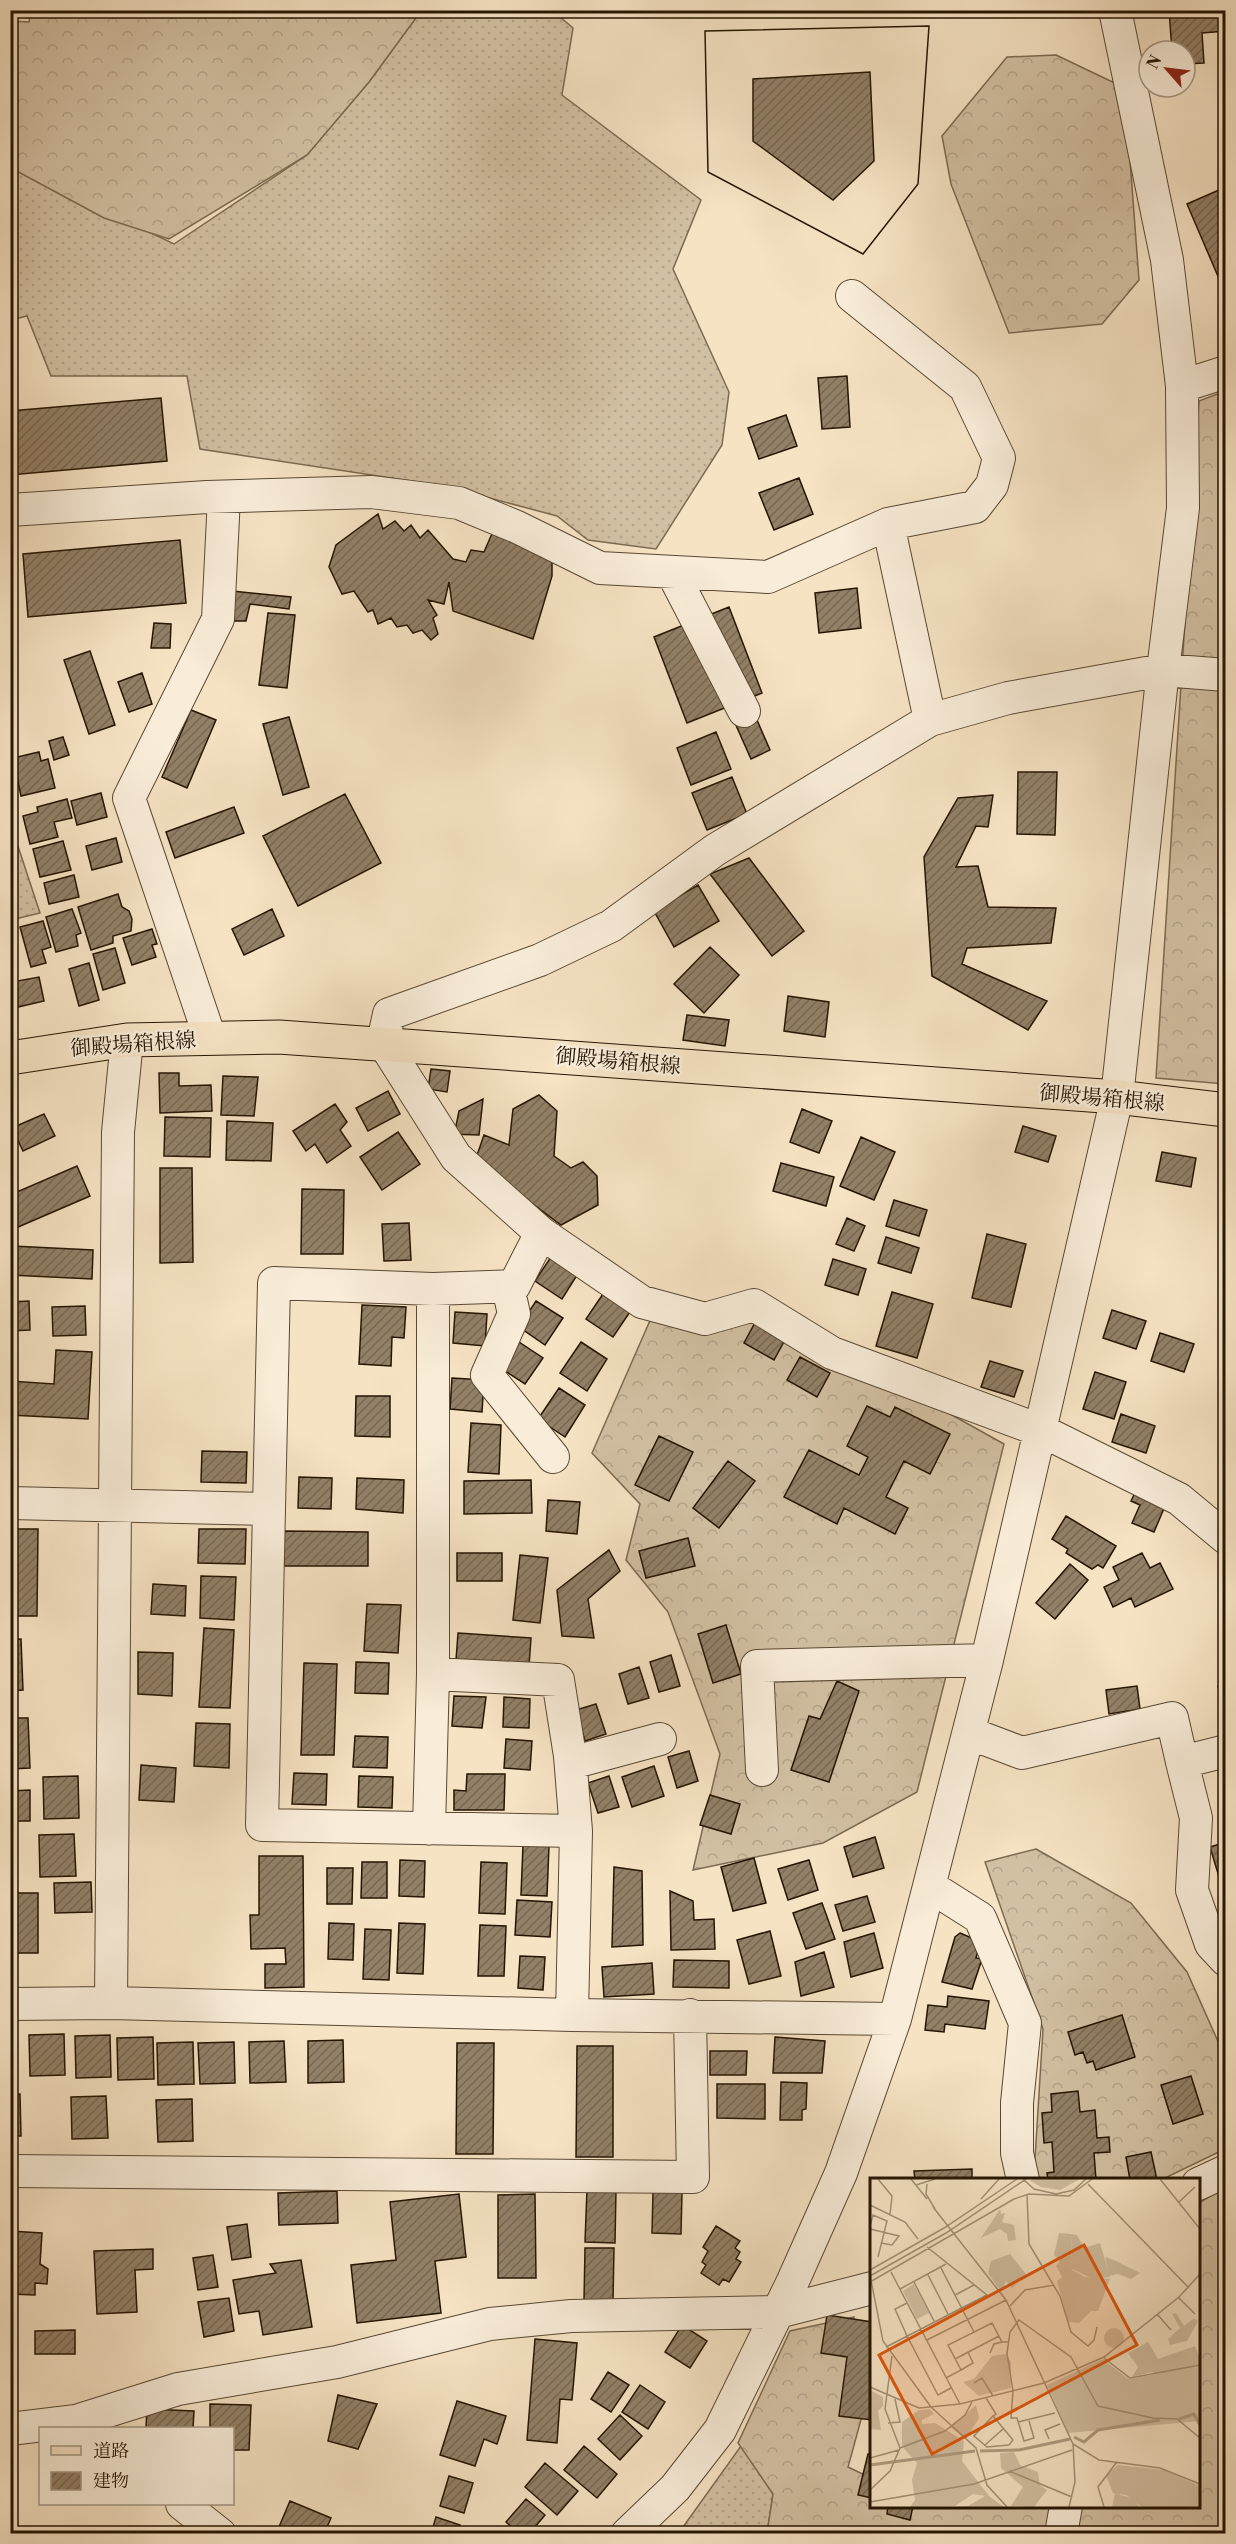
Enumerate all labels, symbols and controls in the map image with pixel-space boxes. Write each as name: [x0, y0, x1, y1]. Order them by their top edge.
north arrow: [1137, 39, 1197, 99]
text: N: [1143, 52, 1167, 73]
street label: 御殿場箱根線: [69, 1028, 197, 1062]
street label: 御殿場箱根線: [554, 1044, 682, 1080]
street label: 御殿場箱根線: [1038, 1081, 1166, 1117]
inset map: [870, 2178, 1200, 2508]
legend: [39, 2427, 234, 2505]
text: 道路: [93, 2440, 129, 2463]
text: 建物: [93, 2470, 129, 2493]

